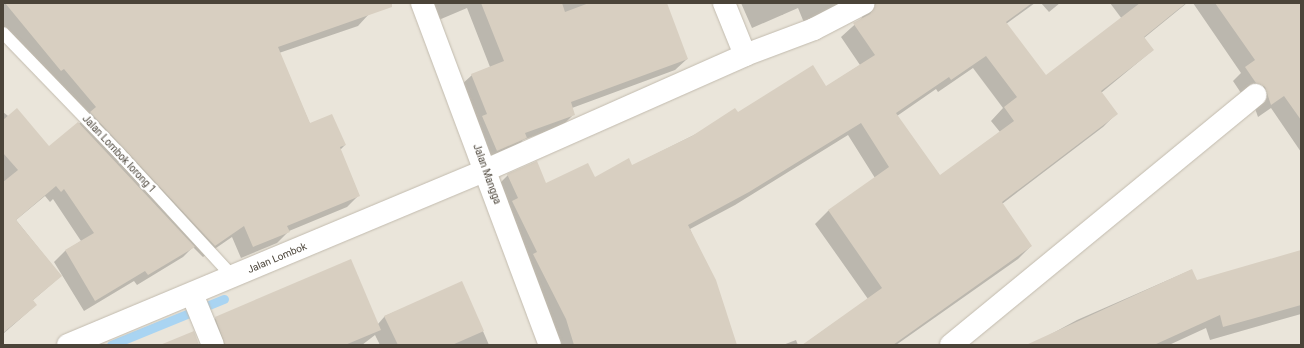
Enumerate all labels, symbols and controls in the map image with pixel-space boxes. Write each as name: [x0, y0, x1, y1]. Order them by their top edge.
street label: Jalan Lombok lorong 1: [80, 113, 158, 195]
street label: Jalan Mangga: [471, 142, 503, 206]
street label: Jalan Lombok: [246, 240, 308, 276]

